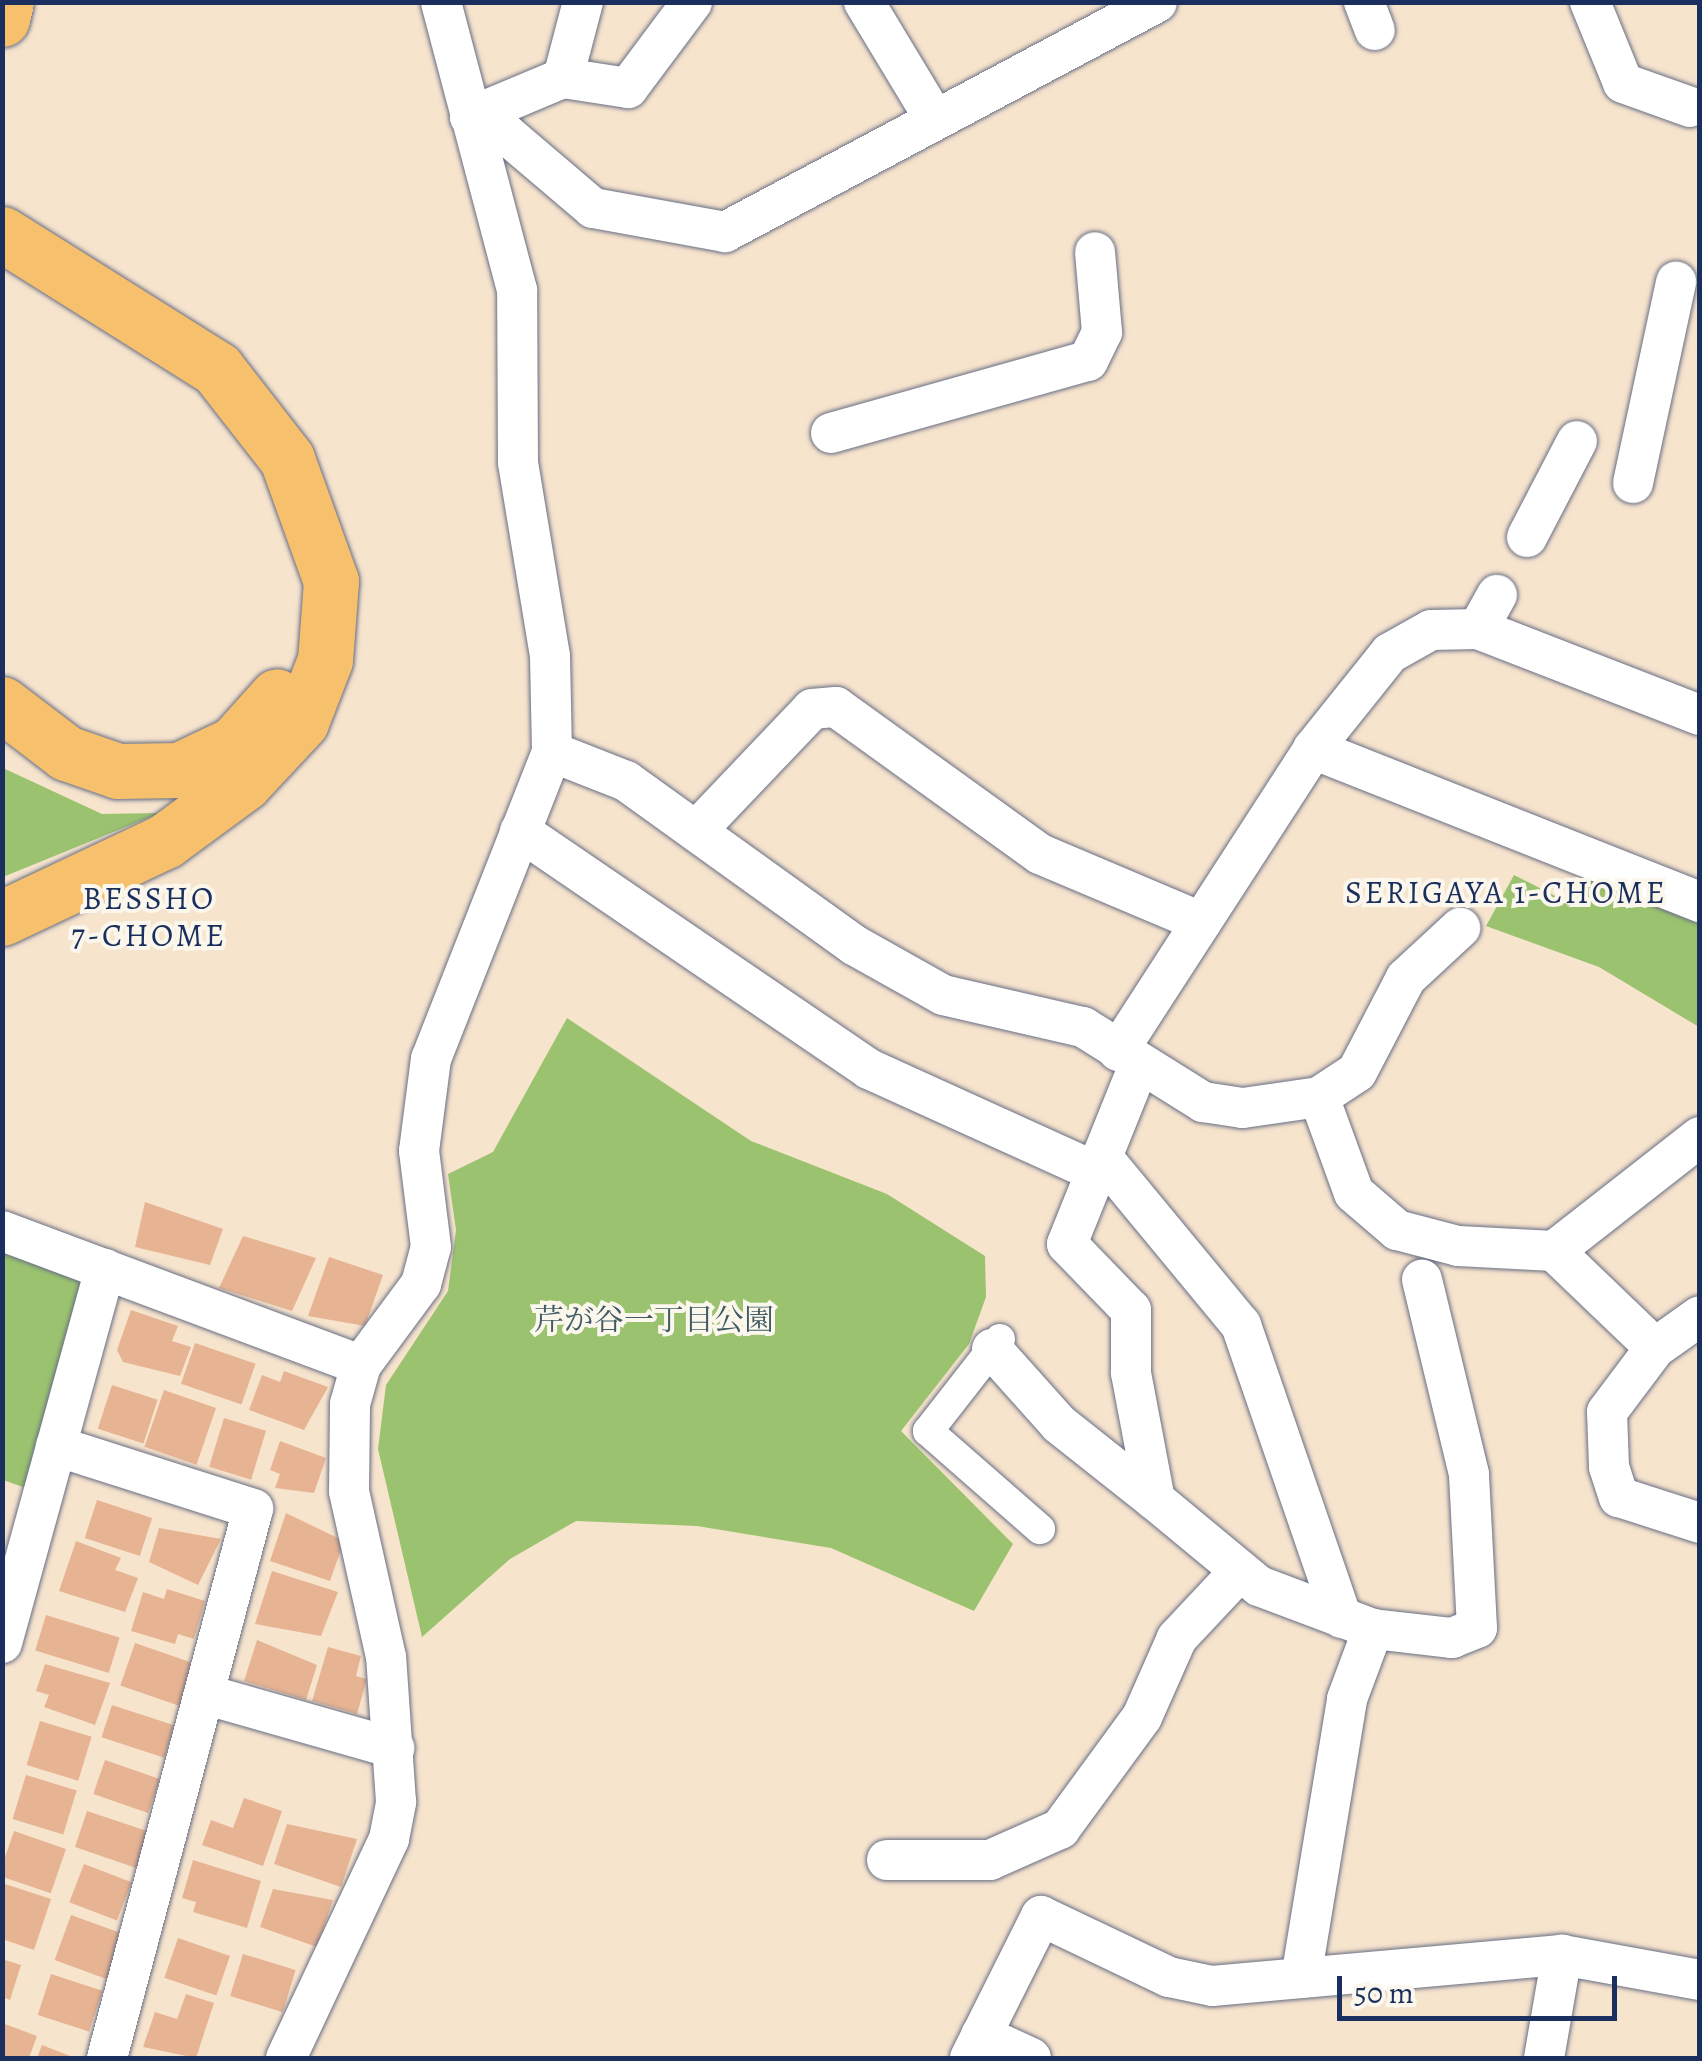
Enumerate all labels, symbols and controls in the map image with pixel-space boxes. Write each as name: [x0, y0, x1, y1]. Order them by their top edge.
district label: SERIGAYA 1-CHOME: [1345, 873, 1667, 911]
district label: BESSHO 7-CHOME: [71, 880, 227, 955]
park label: 芹が谷一丁目公園: [534, 1302, 774, 1338]
scale bar: [1342, 1956, 1622, 2018]
text: 50 m: [1354, 1973, 1414, 2013]

